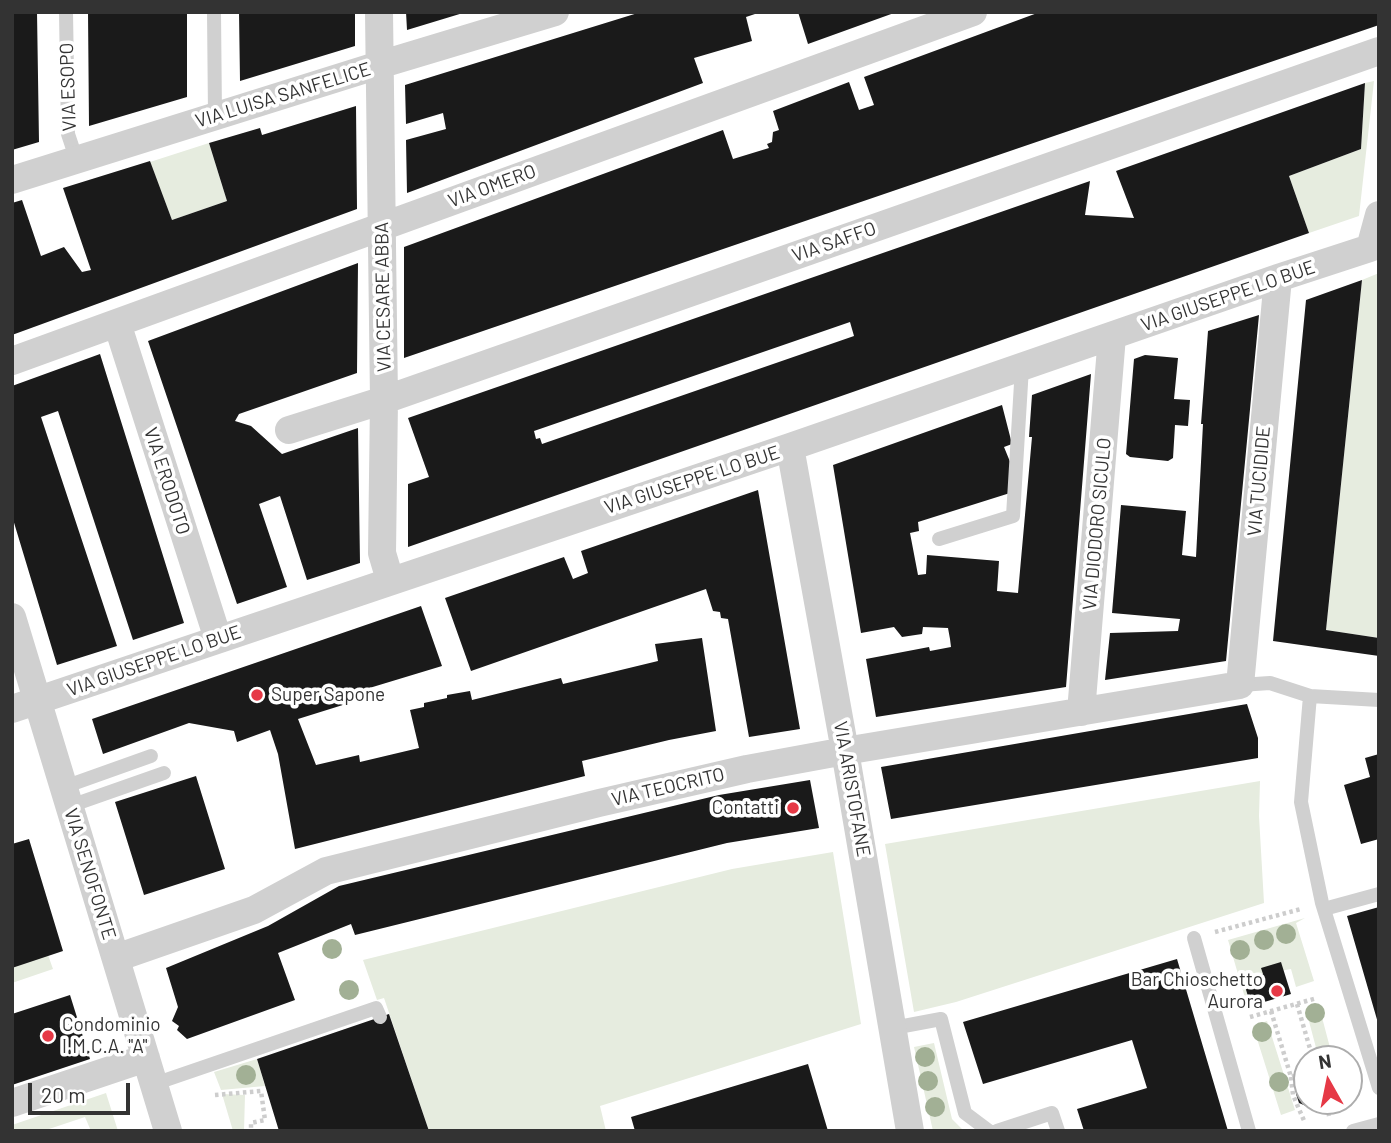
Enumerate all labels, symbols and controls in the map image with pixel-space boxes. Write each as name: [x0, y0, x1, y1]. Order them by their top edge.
street label: VIA ESOPO: [55, 42, 81, 132]
street label: VIA LUISA SANFELICE: [193, 57, 373, 133]
street label: VIA OMERO: [445, 160, 539, 212]
street label: VIA SAFFO: [789, 217, 879, 267]
street label: VIA CESARE ABBA: [370, 222, 396, 372]
street label: VIA GIUSEPPE LO BUE: [1138, 255, 1318, 337]
street label: VIA ERODOTO: [139, 424, 195, 538]
street label: VIA TUCIDIDE: [1243, 425, 1275, 537]
street label: VIA DIODORO SICULO: [1078, 437, 1116, 611]
street label: VIA GIUSEPPE LO BUE: [602, 441, 782, 519]
street label: VIA GIUSEPPE LO BUE: [64, 620, 244, 702]
place label: Super Sapone: [271, 684, 385, 706]
marker: Super Sapone: [249, 687, 265, 703]
street label: VIA ARISTOFANE: [829, 719, 875, 859]
street label: VIA TEOCRITO: [609, 763, 727, 811]
place label: Contatti: [712, 797, 779, 819]
marker: Contatti: [785, 800, 801, 816]
street label: VIA SENOFONTE: [59, 805, 121, 943]
place label: Bar Chioschetto Aurora: [1131, 969, 1263, 1013]
marker: Bar Chioschetto Aurora: [1269, 983, 1285, 999]
place label: Condominio I.M.C.A. "A": [62, 1014, 161, 1058]
marker: Condominio I.M.C.A. "A": [40, 1028, 56, 1044]
north arrow: [1293, 1045, 1363, 1115]
text: N: [1317, 1048, 1333, 1073]
scale bar: [32, 1070, 133, 1114]
text: 20 m: [41, 1082, 86, 1107]

